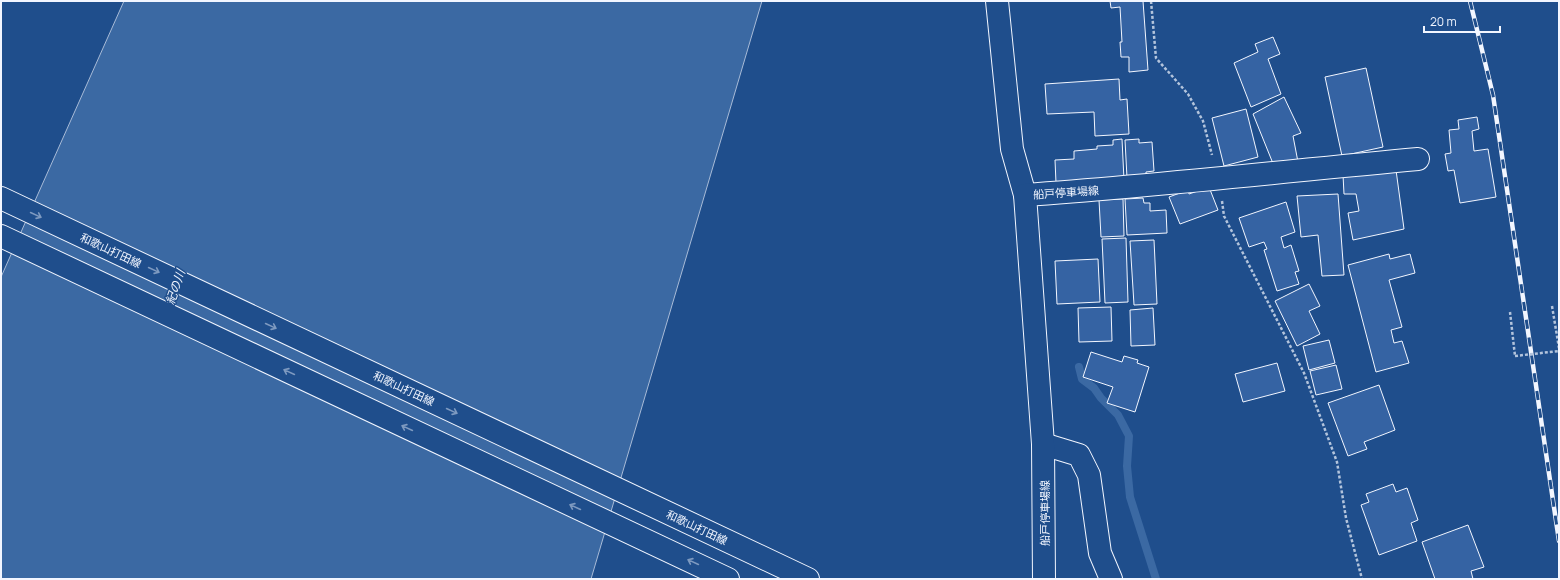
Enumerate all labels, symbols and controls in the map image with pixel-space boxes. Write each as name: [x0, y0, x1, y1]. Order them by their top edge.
scale bar: [1424, 8, 1500, 34]
text: 20 m: [1430, 13, 1457, 30]
street label: 船戸停車場線: [1033, 182, 1099, 202]
one-way arrow: [30, 212, 42, 219]
street label: 和歌山打田線: [78, 229, 144, 271]
water label: 紀の川: [161, 265, 190, 307]
one-way arrow: [147, 267, 159, 274]
one-way arrow: [265, 323, 277, 330]
street label: 和歌山打田線: [371, 367, 437, 409]
one-way arrow: [284, 368, 296, 375]
one-way arrow: [446, 408, 458, 415]
one-way arrow: [401, 424, 413, 431]
street label: 船戸停車場線: [1037, 480, 1052, 546]
one-way arrow: [570, 503, 582, 510]
street label: 和歌山打田線: [664, 506, 730, 548]
one-way arrow: [687, 558, 699, 565]

